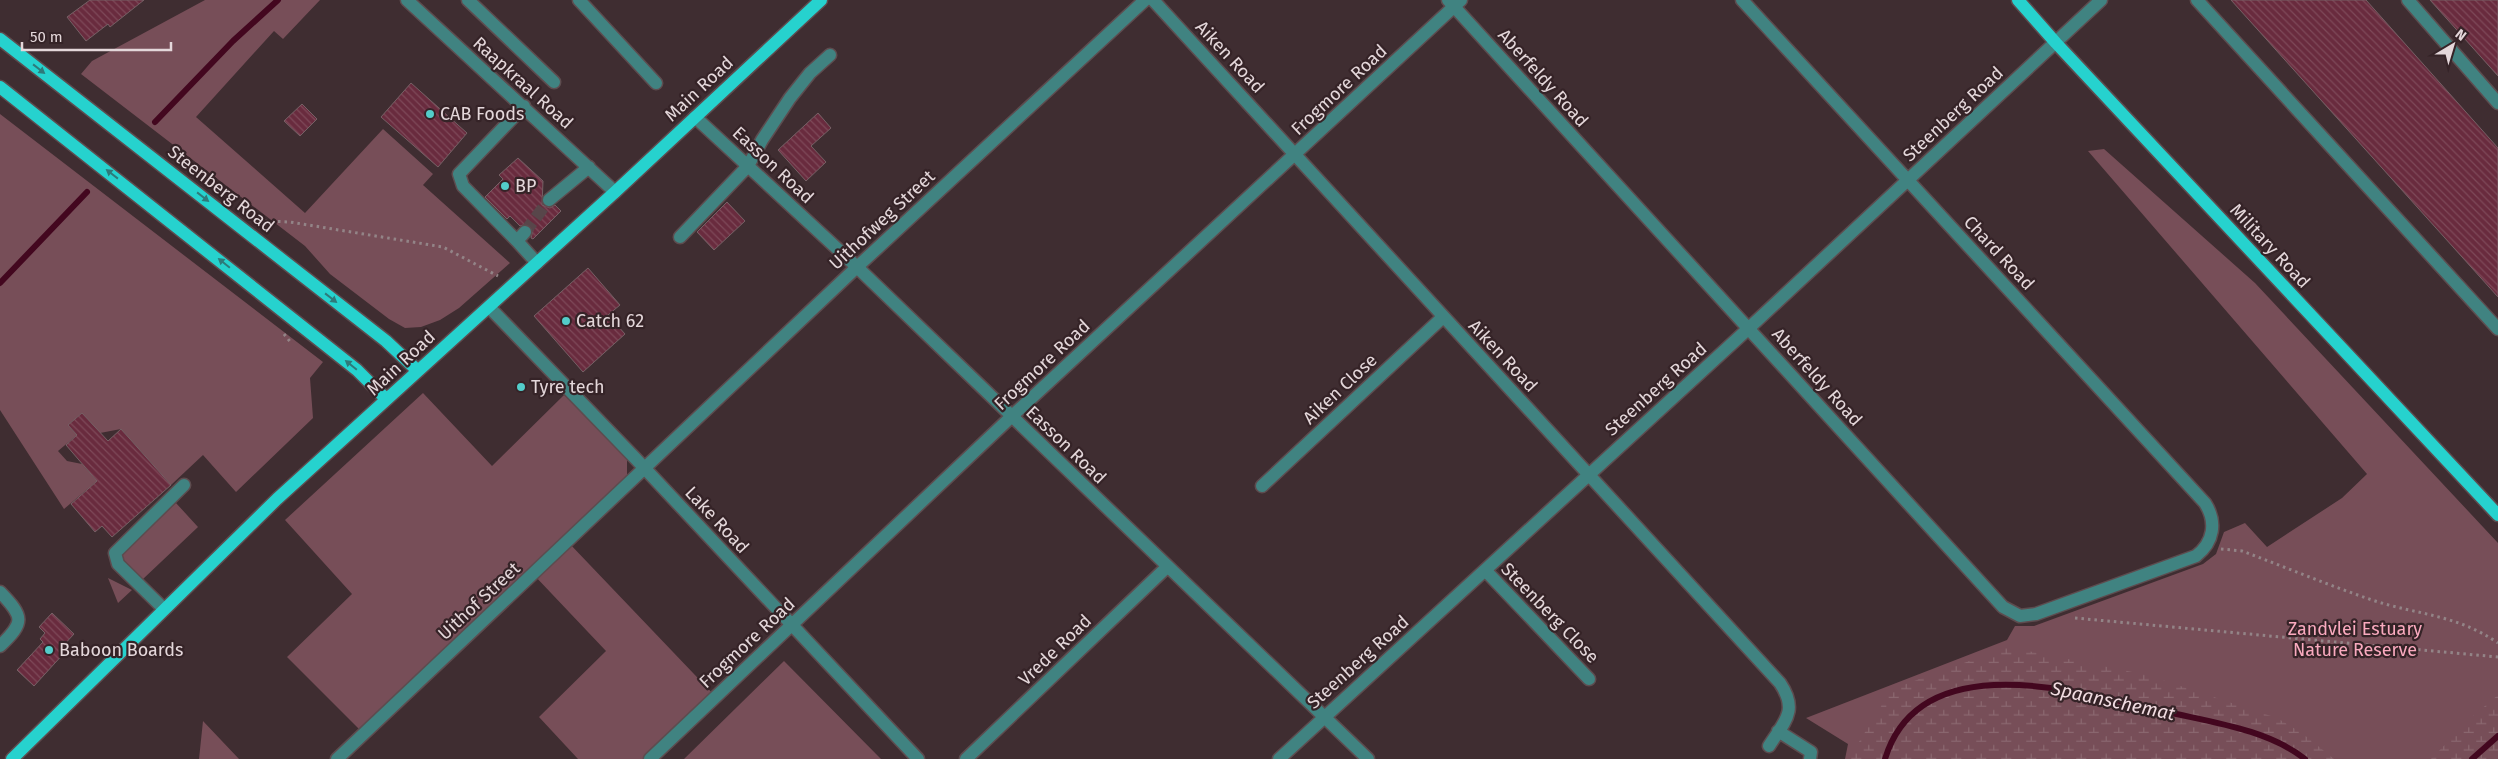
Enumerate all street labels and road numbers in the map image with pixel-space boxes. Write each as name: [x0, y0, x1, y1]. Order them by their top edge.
street label: Aiken Road: [1191, 16, 1269, 98]
street label: Aberfeldy Road: [1493, 24, 1593, 132]
street label: Raapkraal Road: [468, 32, 578, 134]
street label: Frogmore Road: [1287, 40, 1391, 140]
street label: Main Road: [660, 52, 738, 126]
street label: Steenberg Road: [1898, 62, 2008, 166]
street label: Easson Road: [728, 122, 818, 208]
street label: Steenberg Road: [163, 141, 279, 237]
street label: Uithofweg Street: [825, 165, 940, 275]
street label: Military Road: [2225, 199, 2315, 293]
street label: Chard Road: [1959, 211, 2039, 295]
street label: Frogmore Road: [990, 315, 1094, 415]
street label: Aiken Road: [1464, 315, 1542, 397]
street label: Aberfeldy Road: [1767, 323, 1867, 431]
street label: Main Road: [362, 326, 440, 400]
street label: Steenberg Road: [1601, 338, 1711, 440]
street label: Aiken Close: [1298, 349, 1382, 429]
street label: Easson Road: [1021, 401, 1111, 489]
street label: Lake Road: [680, 482, 754, 558]
street label: Uithof Street: [433, 557, 525, 645]
street label: Steenberg Close: [1496, 558, 1604, 668]
street label: Frogmore Road: [695, 593, 799, 693]
street label: Vrede Road: [1014, 610, 1096, 690]
street label: Steenberg Road: [1303, 611, 1413, 713]

